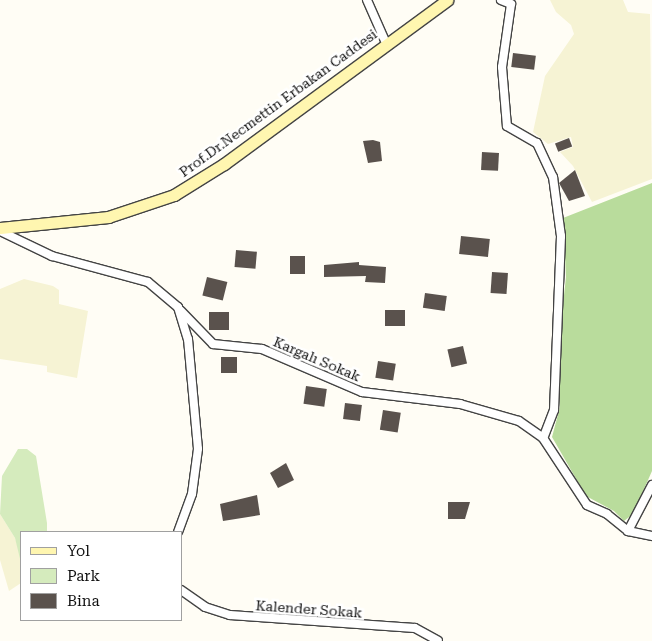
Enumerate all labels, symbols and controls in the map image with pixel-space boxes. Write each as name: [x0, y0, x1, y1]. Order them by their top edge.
street label: Prof.Dr.Necmettin Erbakan Caddesi: [176, 26, 380, 180]
street label: Kargalı Sokak: [271, 333, 363, 385]
legend: [20, 531, 182, 621]
text: Yol: [67, 542, 90, 560]
text: Park: [67, 567, 100, 585]
text: Bina: [67, 592, 100, 610]
street label: Kalender Sokak: [255, 597, 363, 621]

